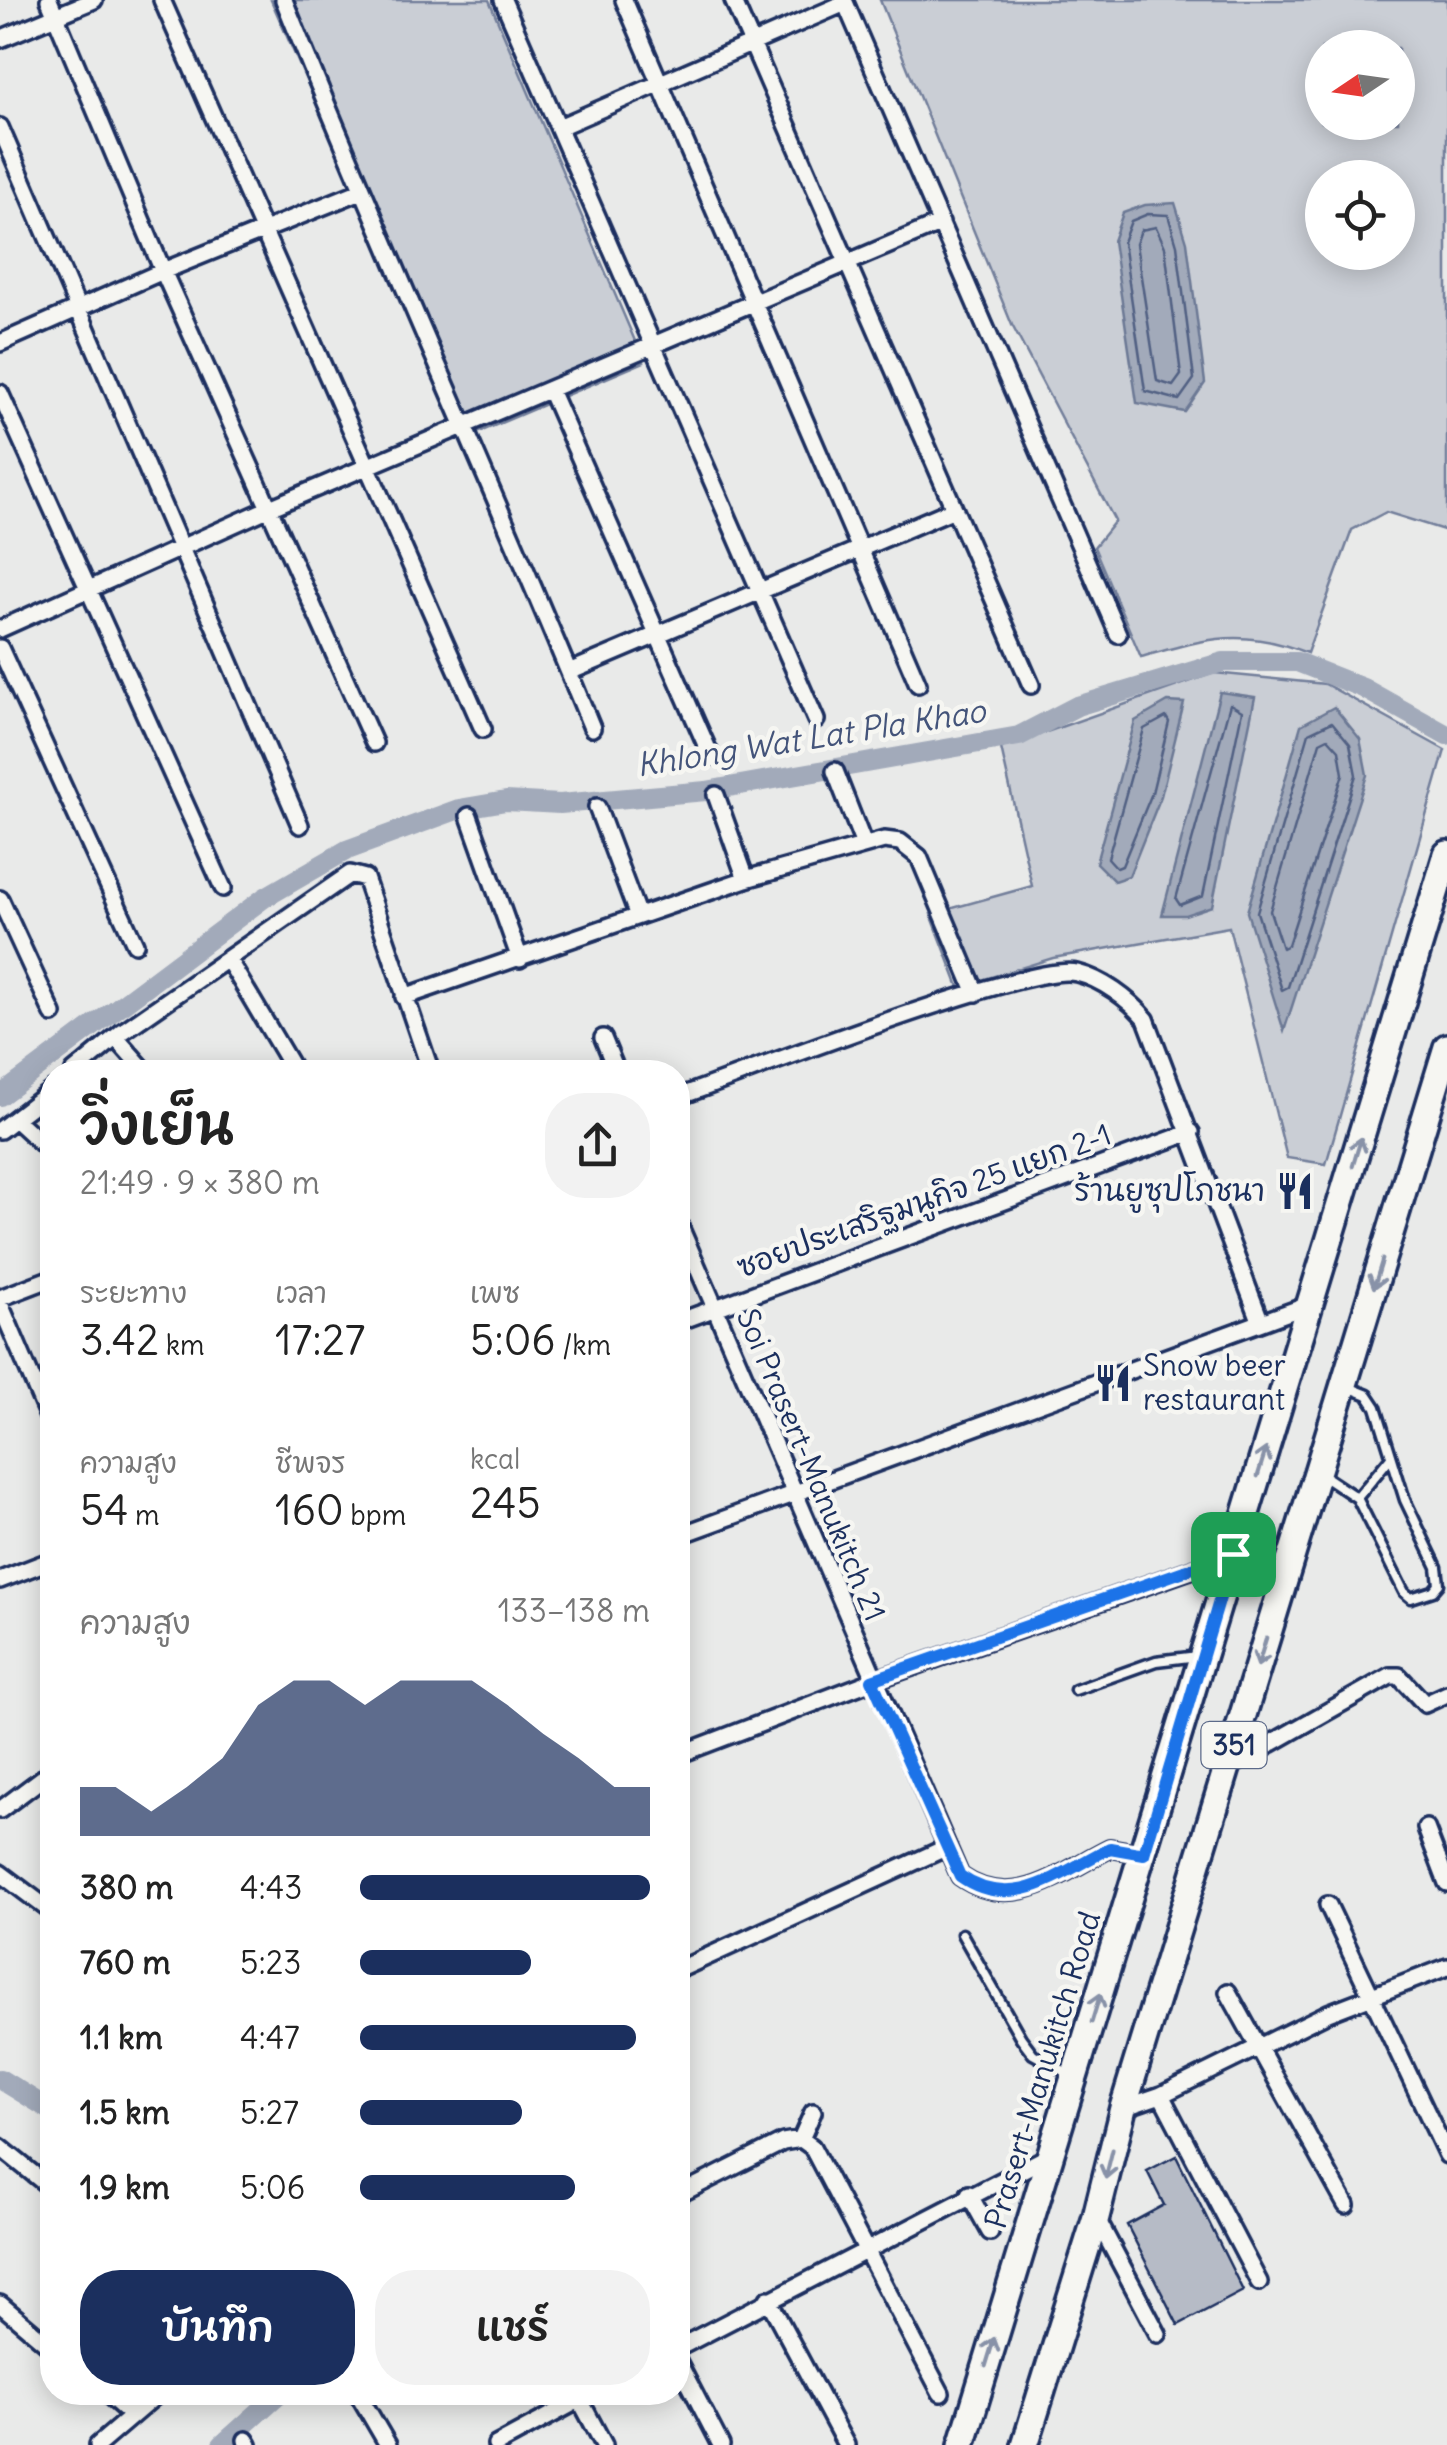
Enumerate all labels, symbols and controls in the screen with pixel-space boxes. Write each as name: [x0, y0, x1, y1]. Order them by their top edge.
north arrow: [1305, 30, 1415, 140]
map controls: [1305, 30, 1415, 270]
button: locate: [1305, 160, 1415, 270]
water label: Khlong Wat Lat Pla Khao: [634, 689, 990, 785]
text: วิ่งเย็น: [80, 1090, 234, 1159]
button: share: [545, 1093, 650, 1198]
street label: ซอยประเสริฐมนูกิจ 25 แยก 2-1: [731, 1115, 1117, 1289]
one-way arrow: [1349, 1136, 1367, 1168]
text: 21:49 · 9 × 380 m: [80, 1162, 320, 1203]
restaurant icon: ร้านยูซุปโภชนา: [1274, 1170, 1316, 1212]
place label: ร้านยูซุปโภชนา: [1074, 1171, 1265, 1213]
one-way arrow: [1368, 1258, 1386, 1289]
text: ระยะทาง: [80, 1275, 187, 1311]
text: เวลา: [275, 1275, 327, 1311]
text: เพซ: [470, 1275, 520, 1311]
street label: Soi Prasert-Manukitch 21: [729, 1303, 895, 1626]
text: 3.42: [80, 1314, 159, 1366]
text: 17:27: [275, 1314, 365, 1366]
text: 5:06: [470, 1314, 556, 1366]
text: km: [159, 1327, 205, 1363]
text: /km: [556, 1327, 611, 1363]
place label: Snow beer restaurant: [1143, 1346, 1286, 1418]
restaurant icon: Snow beer restaurant: [1092, 1362, 1134, 1404]
text: kcal: [470, 1441, 520, 1477]
text: ความสูง: [80, 1445, 177, 1481]
text: ชีพจร: [275, 1445, 346, 1481]
one-way arrow: [1254, 1447, 1272, 1479]
text: 245: [470, 1477, 541, 1529]
text: 54: [80, 1484, 128, 1536]
text: 160: [275, 1484, 344, 1536]
text: m: [128, 1497, 160, 1533]
text: bpm: [344, 1497, 406, 1533]
pin: [1191, 1512, 1276, 1597]
icon: arrive: [1206, 1527, 1261, 1582]
text: 133–138 m: [498, 1590, 650, 1631]
text: ความสูง: [80, 1602, 191, 1643]
one-way arrow: [1252, 1635, 1270, 1667]
road number: 351: [1202, 1722, 1266, 1768]
text: 380 m: [80, 1867, 173, 1908]
text: 4:43: [240, 1867, 302, 1908]
street label: Prasert-Manukitch Road: [976, 1907, 1108, 2233]
text: 760 m: [80, 1942, 170, 1983]
text: 5:23: [240, 1942, 301, 1983]
one-way arrow: [1089, 1992, 1107, 2024]
text: 1.1 km: [80, 2017, 163, 2058]
text: 4:47: [240, 2017, 300, 2058]
text: 1.5 km: [80, 2092, 170, 2133]
text: 5:27: [240, 2092, 299, 2133]
one-way arrow: [1099, 2147, 1117, 2179]
text: 1.9 km: [80, 2167, 170, 2208]
text: 5:06: [240, 2167, 305, 2208]
button: บันทึก: [80, 2270, 355, 2385]
button: แชร์: [375, 2270, 650, 2385]
one-way arrow: [982, 2336, 1000, 2368]

